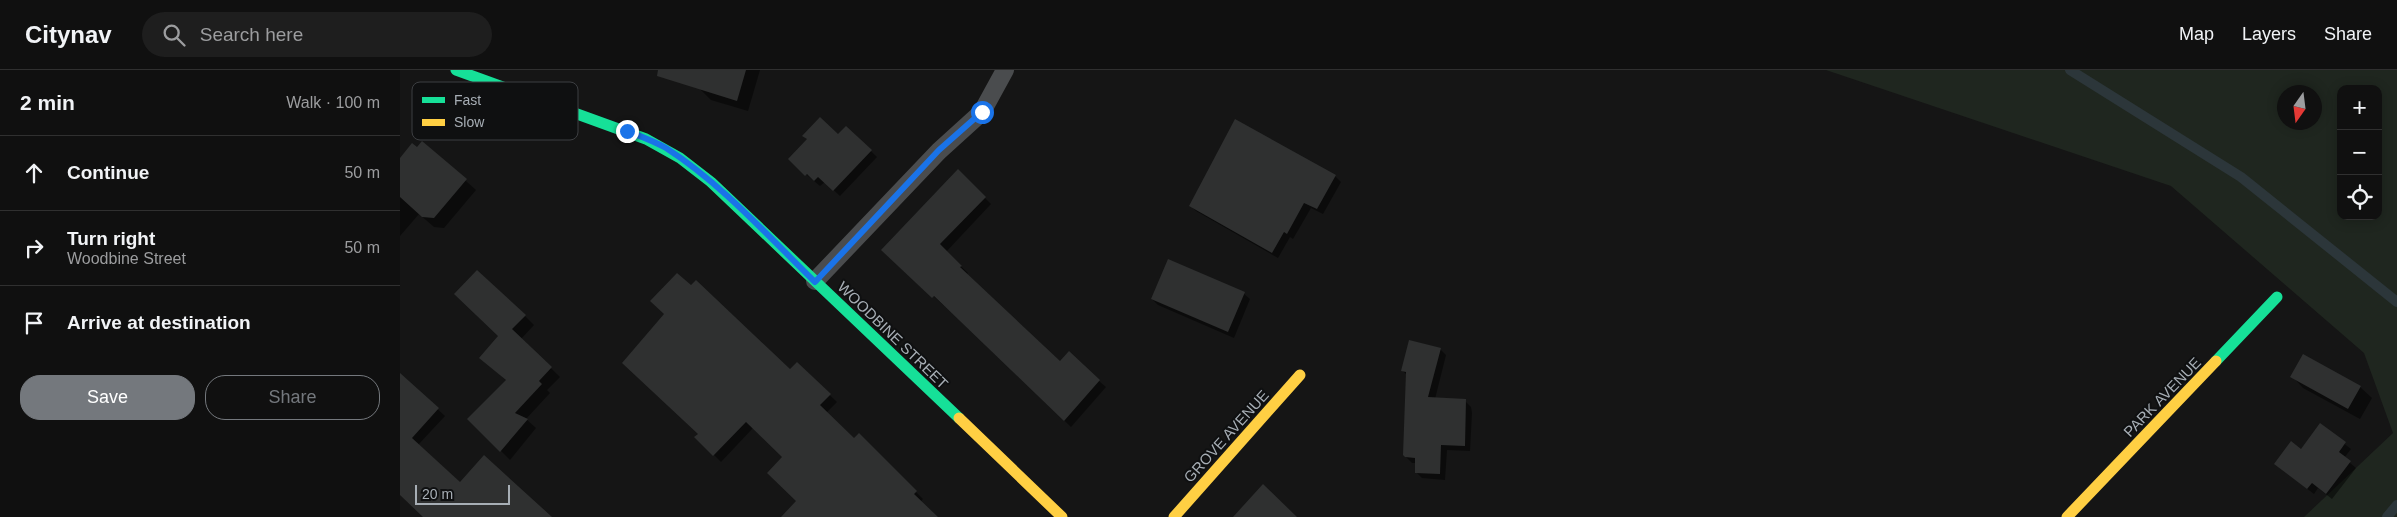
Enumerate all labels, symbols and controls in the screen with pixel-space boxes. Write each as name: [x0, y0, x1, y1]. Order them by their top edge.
search box: [142, 12, 492, 57]
text: Citynav: [25, 21, 112, 48]
icon: search: [160, 21, 188, 49]
text: Search here: [200, 24, 303, 45]
text: Map: [2179, 24, 2214, 44]
text: Layers: [2242, 24, 2296, 44]
text: Share: [2324, 24, 2372, 44]
legend: [412, 82, 578, 140]
north arrow: [2277, 85, 2322, 130]
map controls: [2337, 85, 2382, 220]
button: +: [2337, 85, 2382, 130]
text: 2 min: [20, 91, 75, 114]
text: Fast: [454, 92, 481, 108]
text: Walk · 100 m: [286, 94, 380, 111]
route start: [971, 101, 994, 124]
text: Slow: [454, 114, 485, 130]
route end: [616, 120, 639, 143]
button: −: [2337, 130, 2382, 175]
icon: ahead: [20, 159, 48, 187]
text: Continue: [67, 162, 149, 183]
text: 50 m: [344, 164, 380, 181]
button: locate: [2337, 175, 2382, 220]
text: Turn right: [67, 228, 155, 249]
icon: right: [20, 234, 48, 262]
text: 50 m: [344, 239, 380, 256]
text: Woodbine Street: [67, 250, 186, 267]
street label: WOODBINE STREET: [834, 278, 952, 392]
icon: arrive: [20, 309, 48, 337]
text: Arrive at destination: [67, 312, 251, 333]
street label: PARK AVENUE: [2120, 354, 2204, 440]
button: Save: [20, 375, 195, 420]
button: Share: [205, 375, 380, 420]
street label: GROVE AVENUE: [1180, 386, 1272, 486]
scale bar: [415, 482, 510, 505]
text: 20 m: [422, 486, 453, 502]

